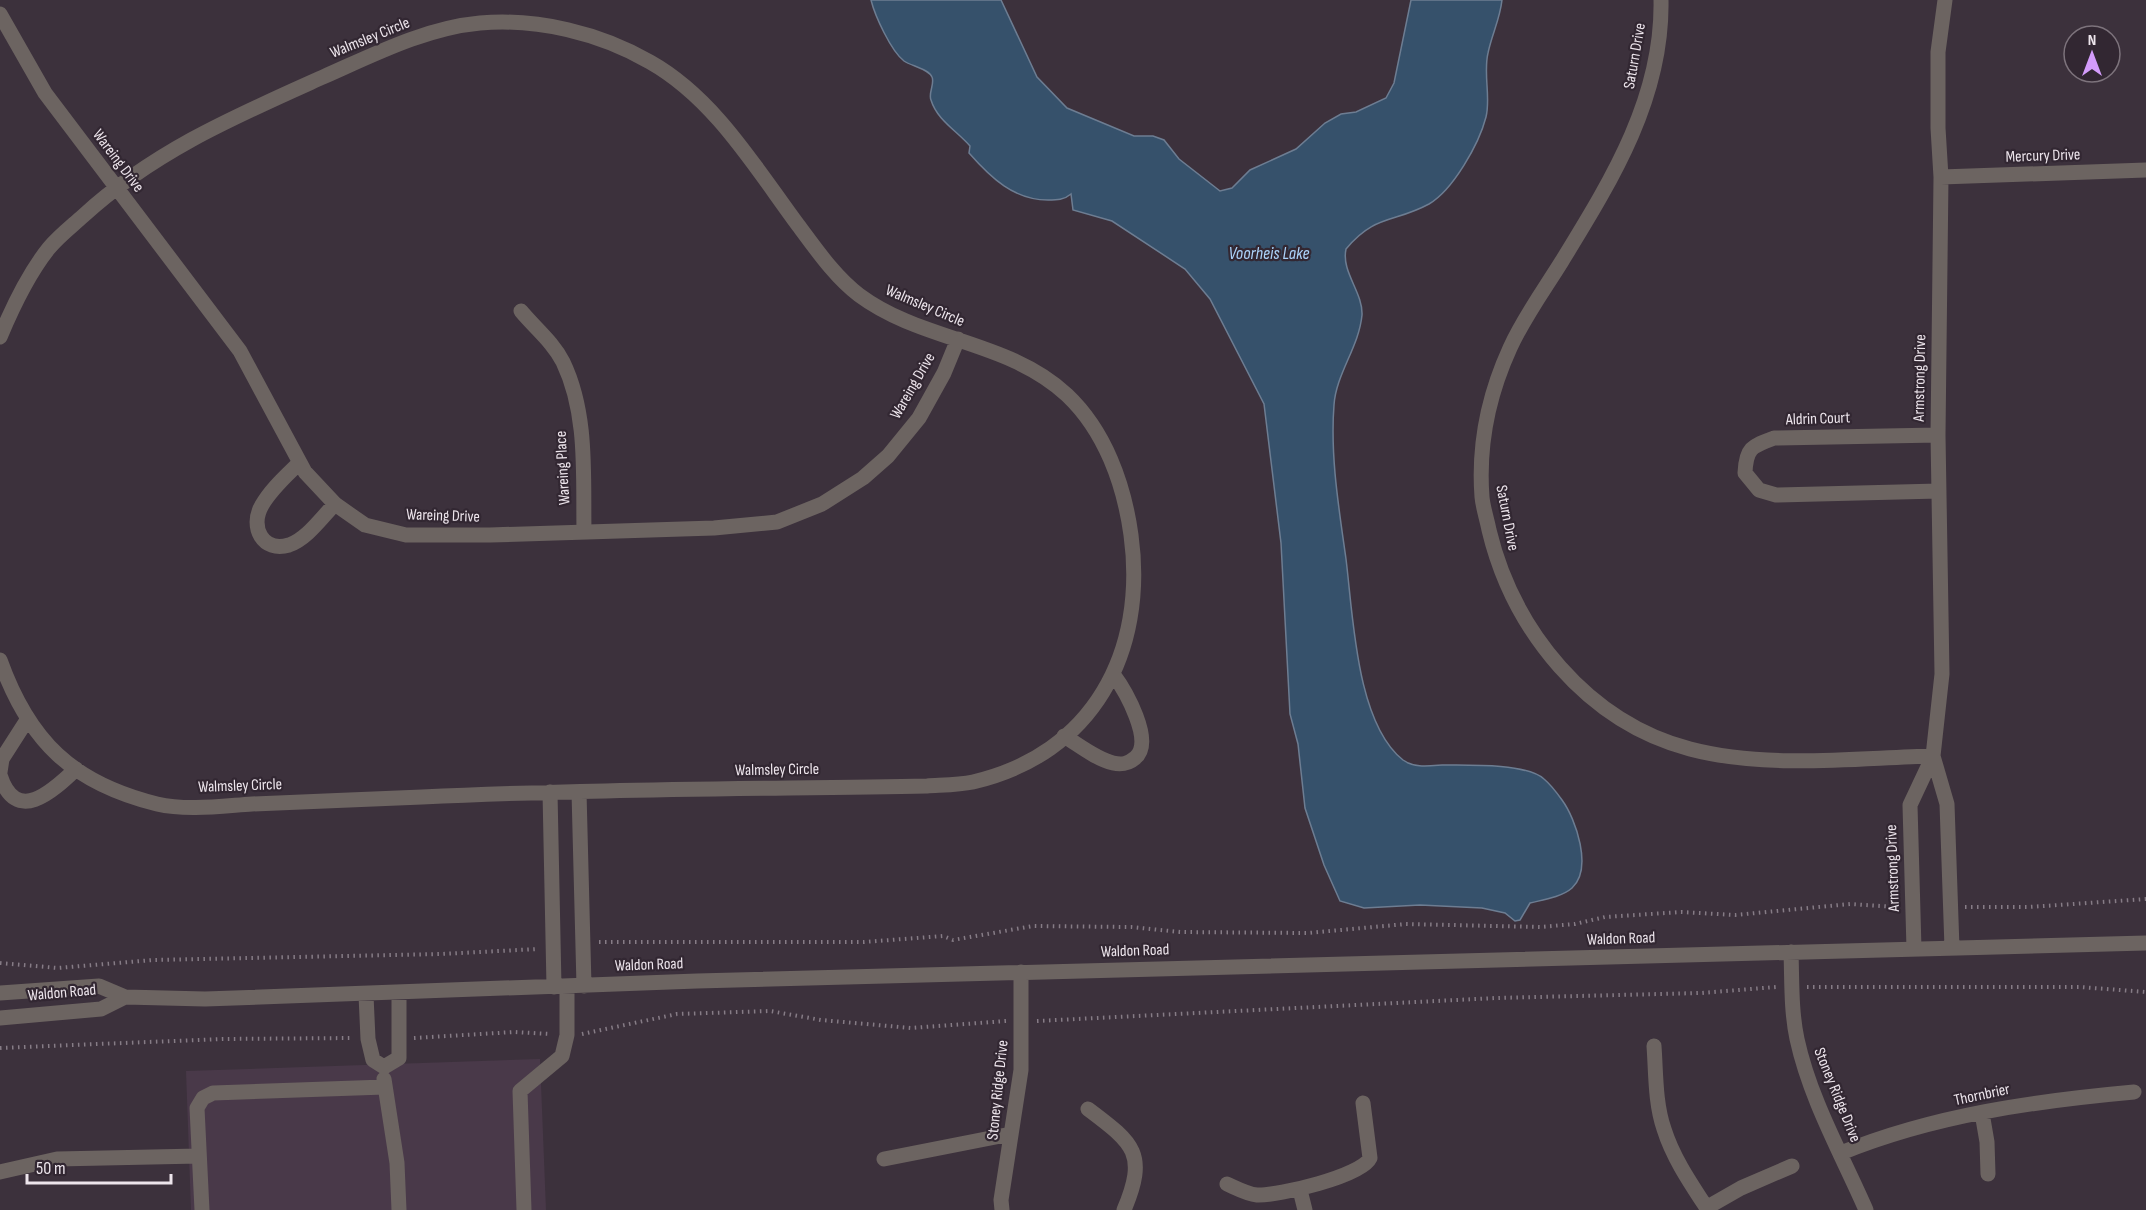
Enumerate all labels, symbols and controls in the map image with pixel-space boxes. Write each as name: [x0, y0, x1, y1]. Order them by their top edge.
street label: Walmsley Circle: [327, 13, 413, 63]
street label: Saturn Drive: [1620, 22, 1650, 90]
north arrow: [2062, 24, 2122, 84]
text: N: [2088, 31, 2096, 50]
street label: Wareing Drive: [88, 126, 148, 196]
street label: Mercury Drive: [2005, 145, 2081, 167]
water label: Voorheis Lake: [1228, 243, 1310, 264]
street label: Walmsley Circle: [883, 281, 967, 331]
street label: Armstrong Drive: [1910, 334, 1930, 423]
street label: Wareing Drive: [886, 349, 940, 423]
street label: Aldrin Court: [1785, 408, 1851, 430]
street label: Wareing Place: [552, 430, 574, 506]
street label: Saturn Drive: [1491, 484, 1523, 552]
street label: Wareing Drive: [406, 505, 480, 527]
street label: Walmsley Circle: [735, 760, 819, 780]
street label: Walmsley Circle: [198, 775, 282, 797]
street label: Armstrong Drive: [1882, 824, 1904, 913]
street label: Waldon Road: [1586, 928, 1656, 950]
street label: Waldon Road: [1100, 940, 1170, 962]
street label: Waldon Road: [614, 954, 684, 976]
street label: Waldon Road: [27, 981, 97, 1005]
street label: Stoney Ridge Drive: [983, 1039, 1013, 1141]
street label: Stoney Ridge Drive: [1809, 1045, 1865, 1145]
street label: Thornbrier: [1952, 1080, 2012, 1110]
scale bar: [27, 1147, 171, 1185]
text: 50 m: [36, 1158, 66, 1179]

